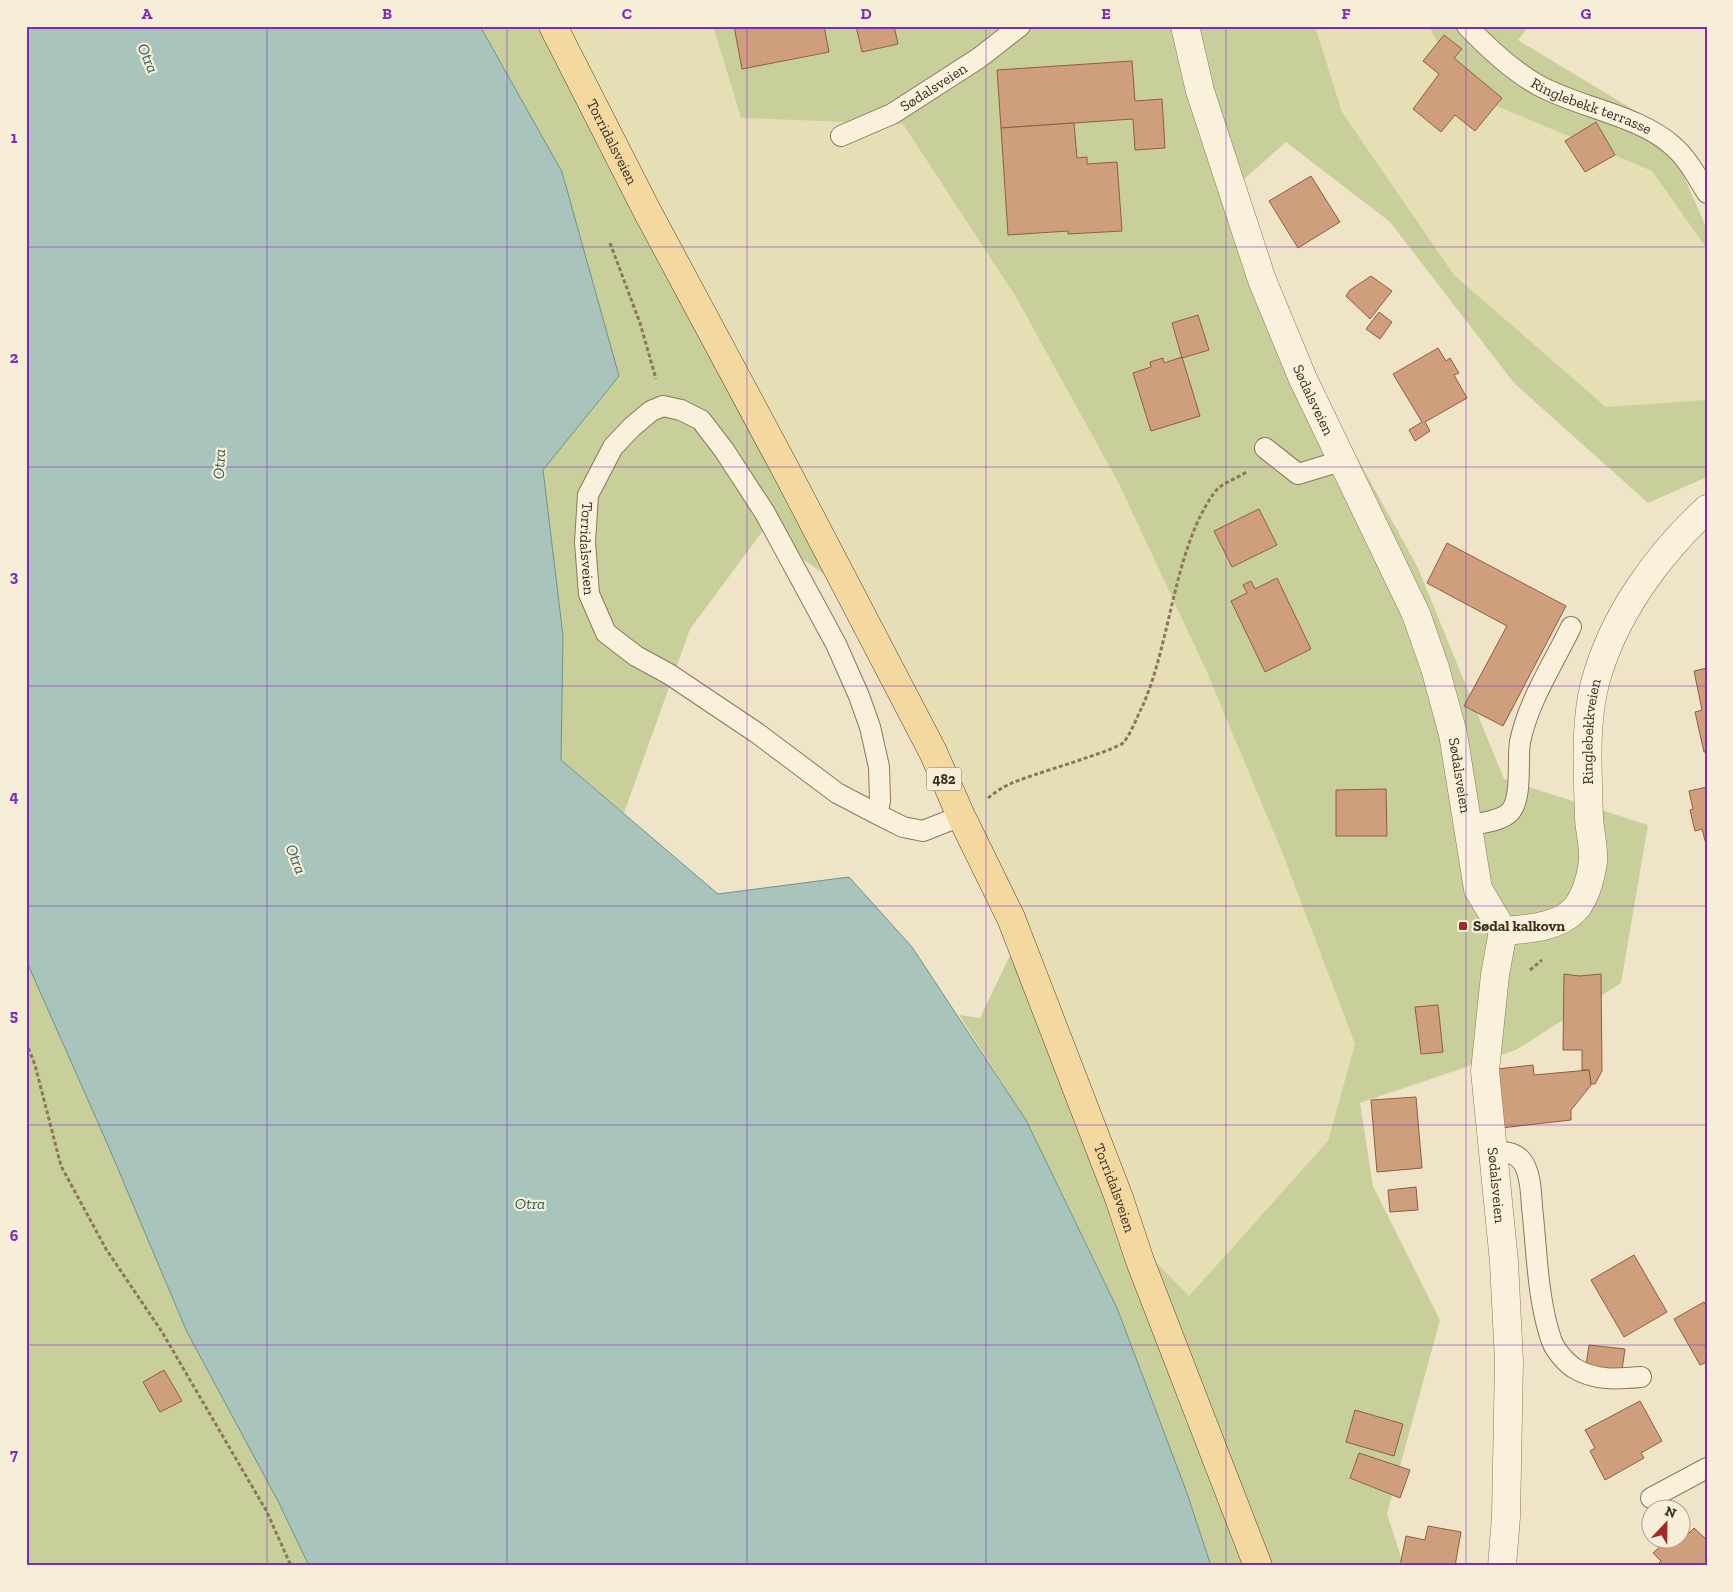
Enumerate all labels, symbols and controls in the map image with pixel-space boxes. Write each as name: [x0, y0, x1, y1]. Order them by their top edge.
text: A: [142, 4, 153, 23]
text: B: [382, 4, 392, 23]
text: C: [622, 4, 632, 23]
text: D: [860, 4, 872, 23]
text: E: [1101, 4, 1111, 23]
text: F: [1341, 4, 1351, 23]
text: G: [1581, 4, 1592, 23]
water label: Otra: [133, 40, 163, 76]
street label: Sødalsveien: [897, 59, 971, 115]
street label: Ringlebekk terrasse: [1528, 74, 1655, 138]
street label: Torridalsveien: [583, 96, 641, 188]
text: 1: [11, 128, 18, 147]
text: 2: [10, 348, 19, 367]
street label: Sødalsveien: [1289, 362, 1338, 439]
water label: Otra: [209, 448, 229, 480]
street label: Torridalsveien: [576, 501, 598, 596]
text: 3: [10, 567, 19, 586]
street label: Ringlebekkveien: [1578, 676, 1605, 785]
street label: Sødalsveien: [1445, 736, 1475, 815]
road number: 482: [926, 768, 962, 791]
text: 4: [9, 787, 19, 806]
water label: Otra: [282, 841, 310, 877]
place label: Sødal kalkovn: [1473, 917, 1565, 935]
marker: Sødal kalkovn: [1457, 920, 1469, 932]
text: 5: [10, 1006, 18, 1025]
street label: Torridalsveien: [1090, 1141, 1139, 1235]
street label: Sødalsveien: [1484, 1146, 1509, 1224]
water label: Otra: [515, 1194, 545, 1213]
text: 6: [10, 1226, 19, 1245]
text: 7: [10, 1445, 18, 1464]
north arrow: [1640, 1500, 1690, 1550]
text: N: [1663, 1503, 1679, 1522]

